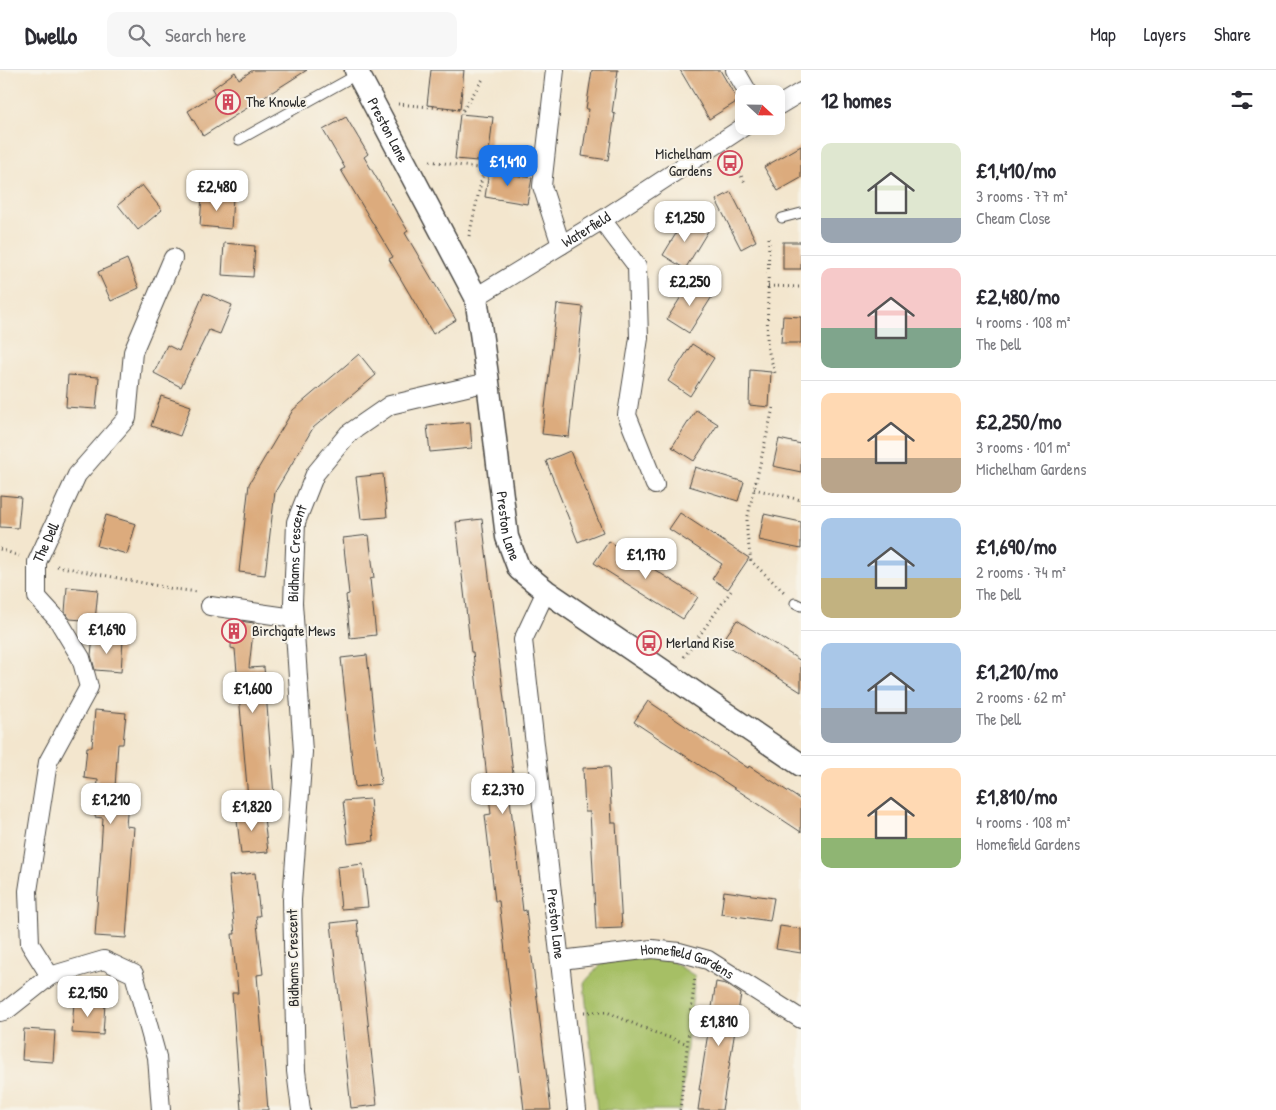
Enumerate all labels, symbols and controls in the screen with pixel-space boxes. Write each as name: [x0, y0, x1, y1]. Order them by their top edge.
search box: [107, 12, 457, 57]
text: Dwello: [25, 19, 77, 51]
icon: search: [125, 21, 153, 49]
text: Search here: [165, 22, 246, 48]
text: Map: [1090, 22, 1116, 47]
text: Layers: [1144, 22, 1186, 47]
text: Share: [1214, 22, 1251, 47]
north arrow: [735, 85, 785, 135]
map controls: [735, 85, 785, 135]
text: 12 homes: [821, 86, 891, 115]
icon: filters: [1228, 86, 1256, 114]
building icon: The Knowle: [215, 89, 241, 115]
place label: The Knowle: [246, 91, 306, 112]
street label: Preston Lane: [362, 94, 414, 166]
place label: Michelham Gardens: [655, 143, 712, 181]
pin: £1,410: [467, 144, 549, 187]
text: £1,410: [490, 150, 526, 172]
bus stop icon: Michelham Gardens: [717, 150, 743, 176]
text: £1,410/mo: [976, 156, 1056, 185]
icon: home: [861, 163, 921, 223]
pin: £2,480: [176, 170, 258, 212]
text: £2,480: [197, 175, 237, 197]
text: 3 rooms · 77 m²: [976, 185, 1068, 207]
pin: £1,250: [644, 200, 726, 243]
street label: Waterfield: [557, 206, 615, 252]
text: £1,250: [665, 206, 705, 228]
text: Cheam Close: [976, 207, 1051, 229]
pin: £2,250: [649, 264, 731, 307]
text: £2,250: [670, 270, 710, 292]
text: £2,480/mo: [976, 282, 1060, 311]
icon: home: [861, 288, 921, 348]
text: 4 rooms · 108 m²: [976, 311, 1070, 333]
text: The Dell: [976, 333, 1021, 355]
text: £2,250/mo: [976, 407, 1061, 436]
icon: home: [861, 413, 921, 473]
text: 3 rooms · 101 m²: [976, 436, 1071, 458]
text: Michelham Gardens: [976, 458, 1086, 480]
street label: Preston Lane: [491, 490, 526, 563]
street label: Bidhams Crescent: [282, 501, 312, 602]
street label: The Dell: [27, 518, 64, 566]
text: £1,690/mo: [976, 532, 1057, 561]
pin: £1,170: [605, 538, 687, 580]
icon: home: [861, 538, 921, 598]
text: £1,170: [627, 543, 665, 565]
text: 2 rooms · 74 m²: [976, 561, 1066, 583]
text: The Dell: [976, 583, 1021, 605]
pin: £1,690: [66, 612, 148, 655]
text: £1,690: [88, 618, 126, 640]
building icon: Birchgate Mews: [221, 618, 247, 644]
place label: Birchgate Mews: [252, 620, 336, 641]
bus stop icon: Merland Rise: [636, 630, 662, 656]
place label: Merland Rise: [666, 632, 735, 653]
text: £1,210/mo: [976, 657, 1058, 686]
icon: home: [861, 663, 921, 723]
pin: £1,600: [212, 672, 294, 714]
text: £1,600: [234, 677, 272, 699]
text: 2 rooms · 62 m²: [976, 686, 1066, 708]
text: The Dell: [976, 708, 1021, 730]
pin: £2,370: [462, 772, 544, 815]
text: £2,370: [482, 778, 524, 800]
pin: £1,210: [70, 782, 152, 825]
text: £1,810/mo: [976, 782, 1057, 811]
text: £1,210: [92, 788, 130, 810]
icon: home: [861, 788, 921, 848]
pin: £1,820: [211, 790, 293, 832]
text: £1,820: [232, 795, 272, 817]
text: 4 rooms · 108 m²: [976, 811, 1070, 833]
text: Homefield Gardens: [976, 833, 1080, 855]
street label: Preston Lane: [542, 888, 571, 960]
street label: Bidhams Crescent: [281, 908, 304, 1007]
street label: Homefield Gardens: [639, 938, 739, 984]
pin: £2,150: [47, 976, 129, 1018]
text: £2,150: [68, 981, 108, 1003]
pin: £1,810: [678, 1004, 760, 1047]
text: £1,810: [700, 1010, 738, 1032]

